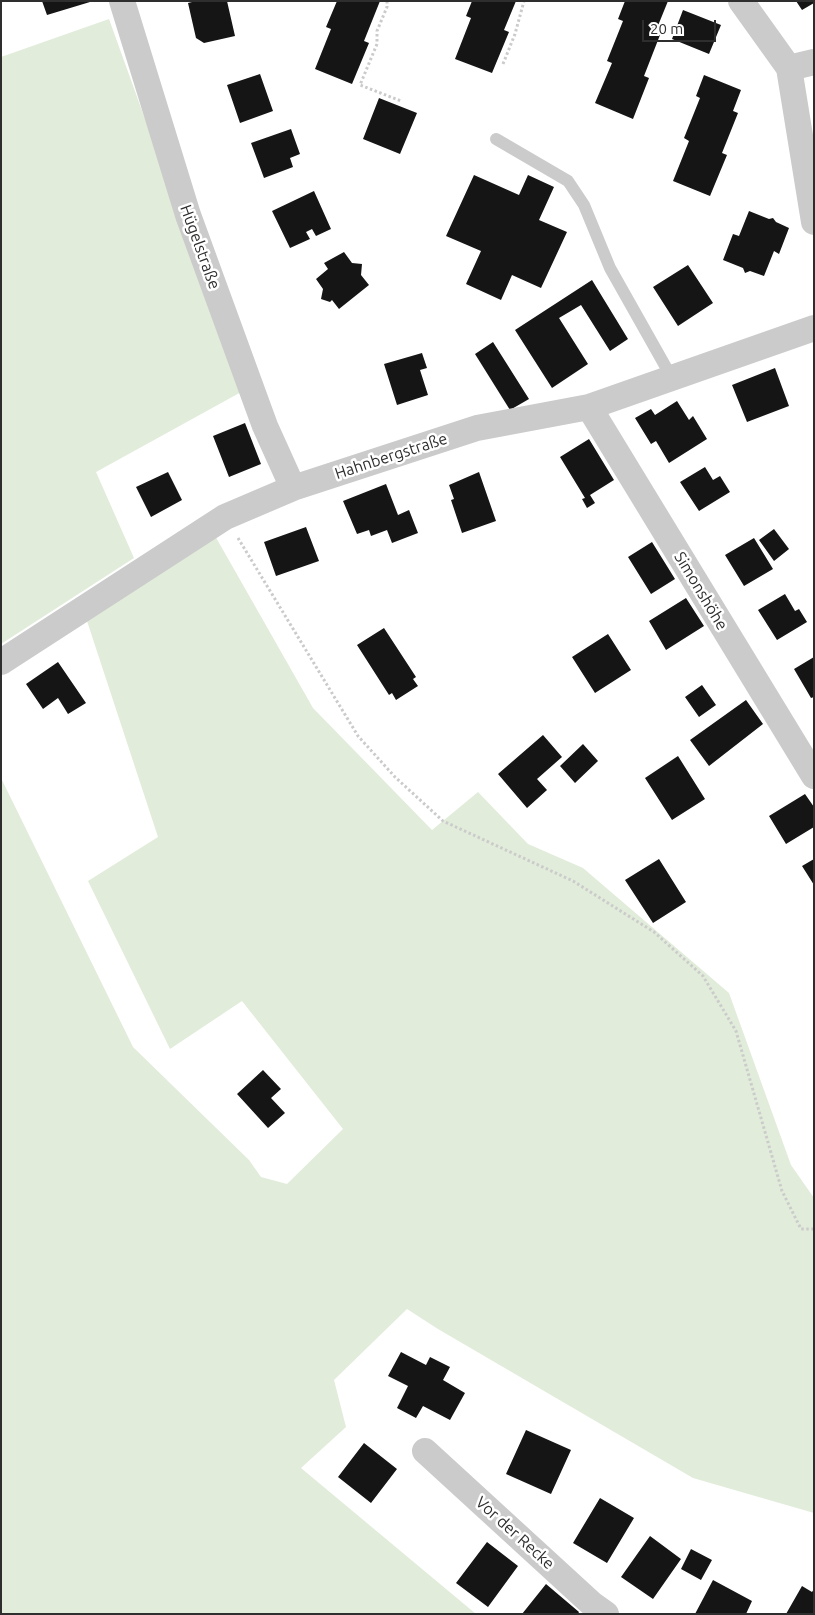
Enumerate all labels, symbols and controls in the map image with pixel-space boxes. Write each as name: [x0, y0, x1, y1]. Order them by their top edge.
scale bar: [645, 10, 719, 42]
text: 20 m: [650, 20, 683, 37]
street label: Hügelstraße: [176, 202, 224, 292]
street label: Hahnbergstraße: [332, 429, 450, 483]
street label: Simonshöhe: [670, 548, 732, 634]
street label: Vor der Recke: [472, 1493, 558, 1573]

